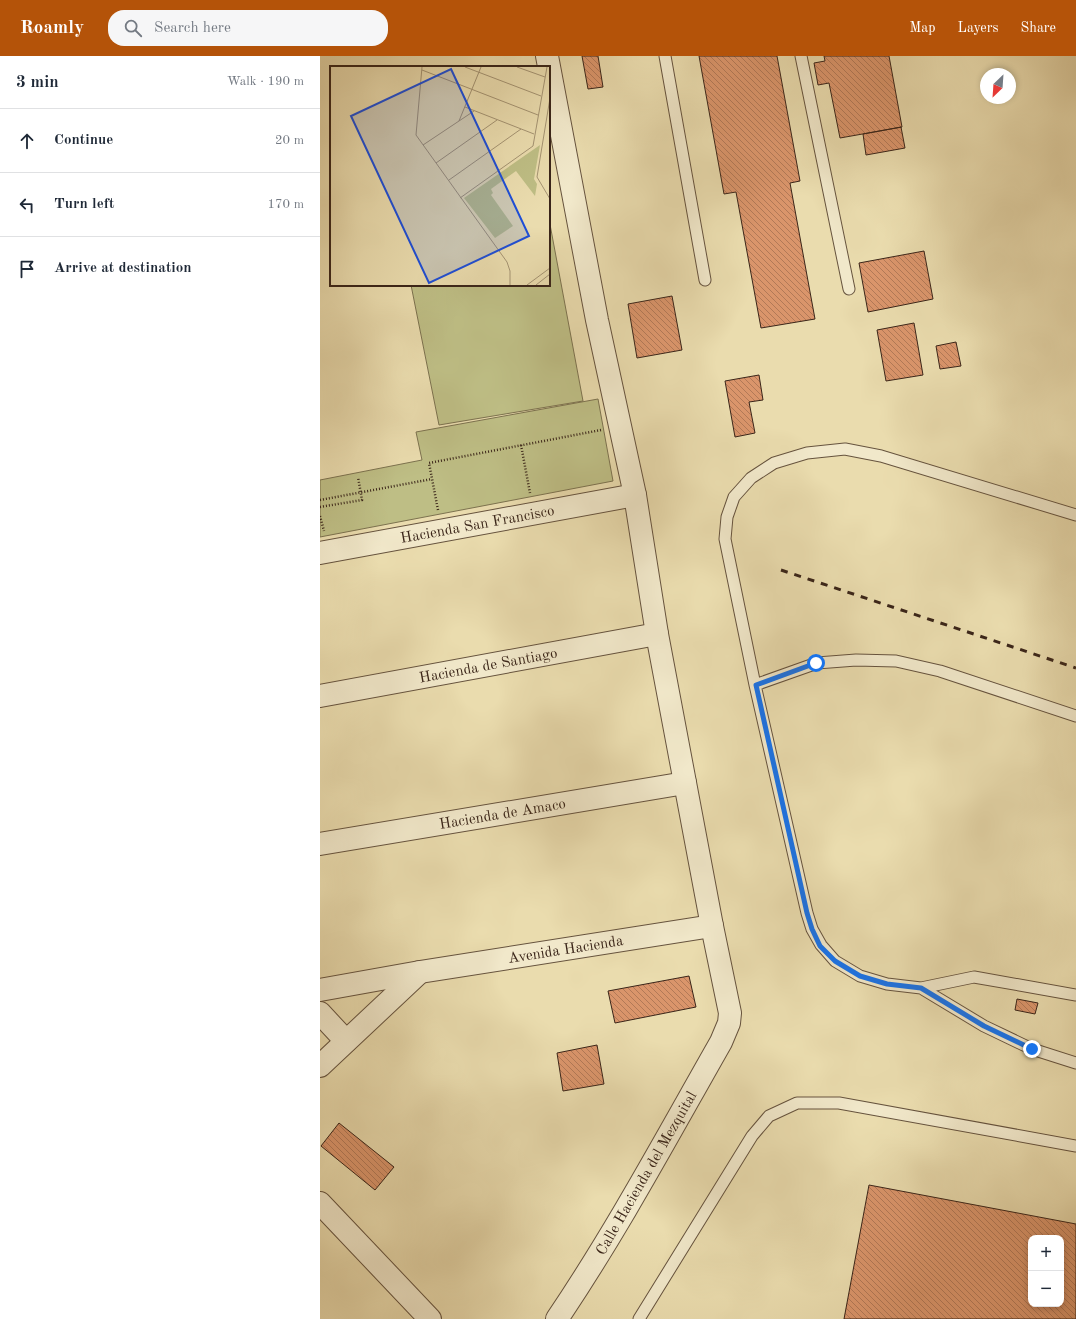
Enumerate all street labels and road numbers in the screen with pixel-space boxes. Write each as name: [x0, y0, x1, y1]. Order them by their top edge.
street label: Hacienda San Francisco: [399, 504, 556, 547]
street label: Hacienda de Santiago: [418, 646, 559, 687]
street label: Hacienda de Amaco: [438, 797, 567, 833]
street label: Avenida Hacienda: [507, 934, 625, 967]
street label: Calle Hacienda del Mezquital: [594, 1089, 700, 1258]

